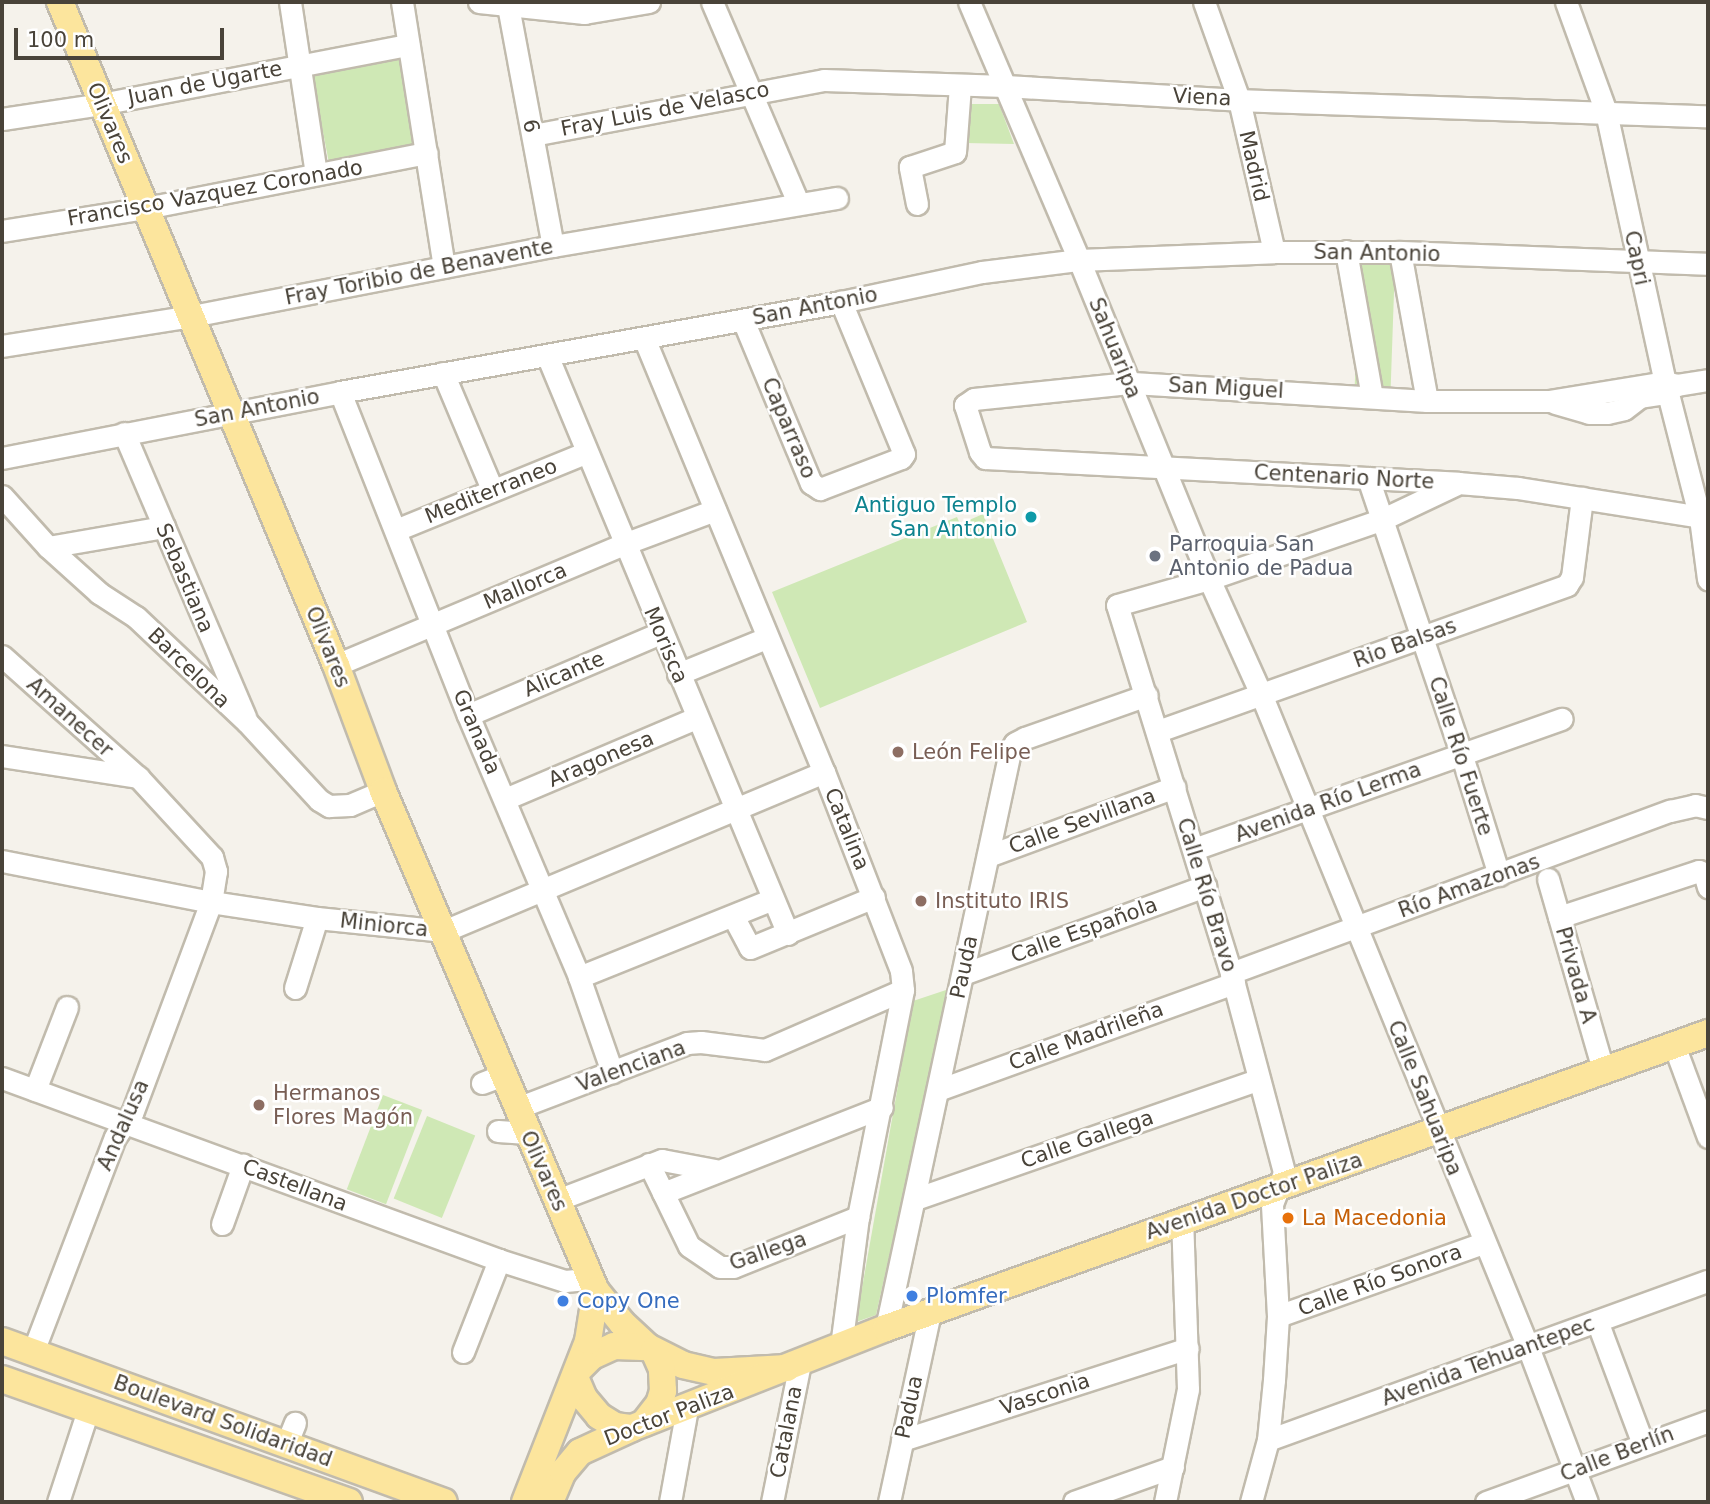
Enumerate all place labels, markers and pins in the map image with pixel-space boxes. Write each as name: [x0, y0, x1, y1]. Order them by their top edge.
place label: Antiguo Templo San Antonio: [854, 492, 1017, 542]
marker: Antiguo Templo San Antonio: [1023, 509, 1039, 525]
place label: Parroquia San Antonio de Padua: [1169, 531, 1353, 581]
marker: Parroquia San Antonio de Padua: [1147, 548, 1163, 564]
place label: León Felipe: [912, 739, 1031, 765]
marker: León Felipe: [890, 744, 906, 760]
place label: Instituto IRIS: [935, 888, 1069, 914]
marker: Instituto IRIS: [913, 893, 929, 909]
place label: Hermanos Flores Magón: [273, 1080, 413, 1130]
marker: Hermanos Flores Magón: [251, 1097, 267, 1113]
place label: La Macedonia: [1302, 1205, 1447, 1231]
marker: La Macedonia: [1280, 1210, 1296, 1226]
place label: Plomfer: [926, 1283, 1007, 1309]
place label: Copy One: [577, 1288, 680, 1314]
marker: Plomfer: [904, 1288, 920, 1304]
marker: Copy One: [555, 1293, 571, 1309]

